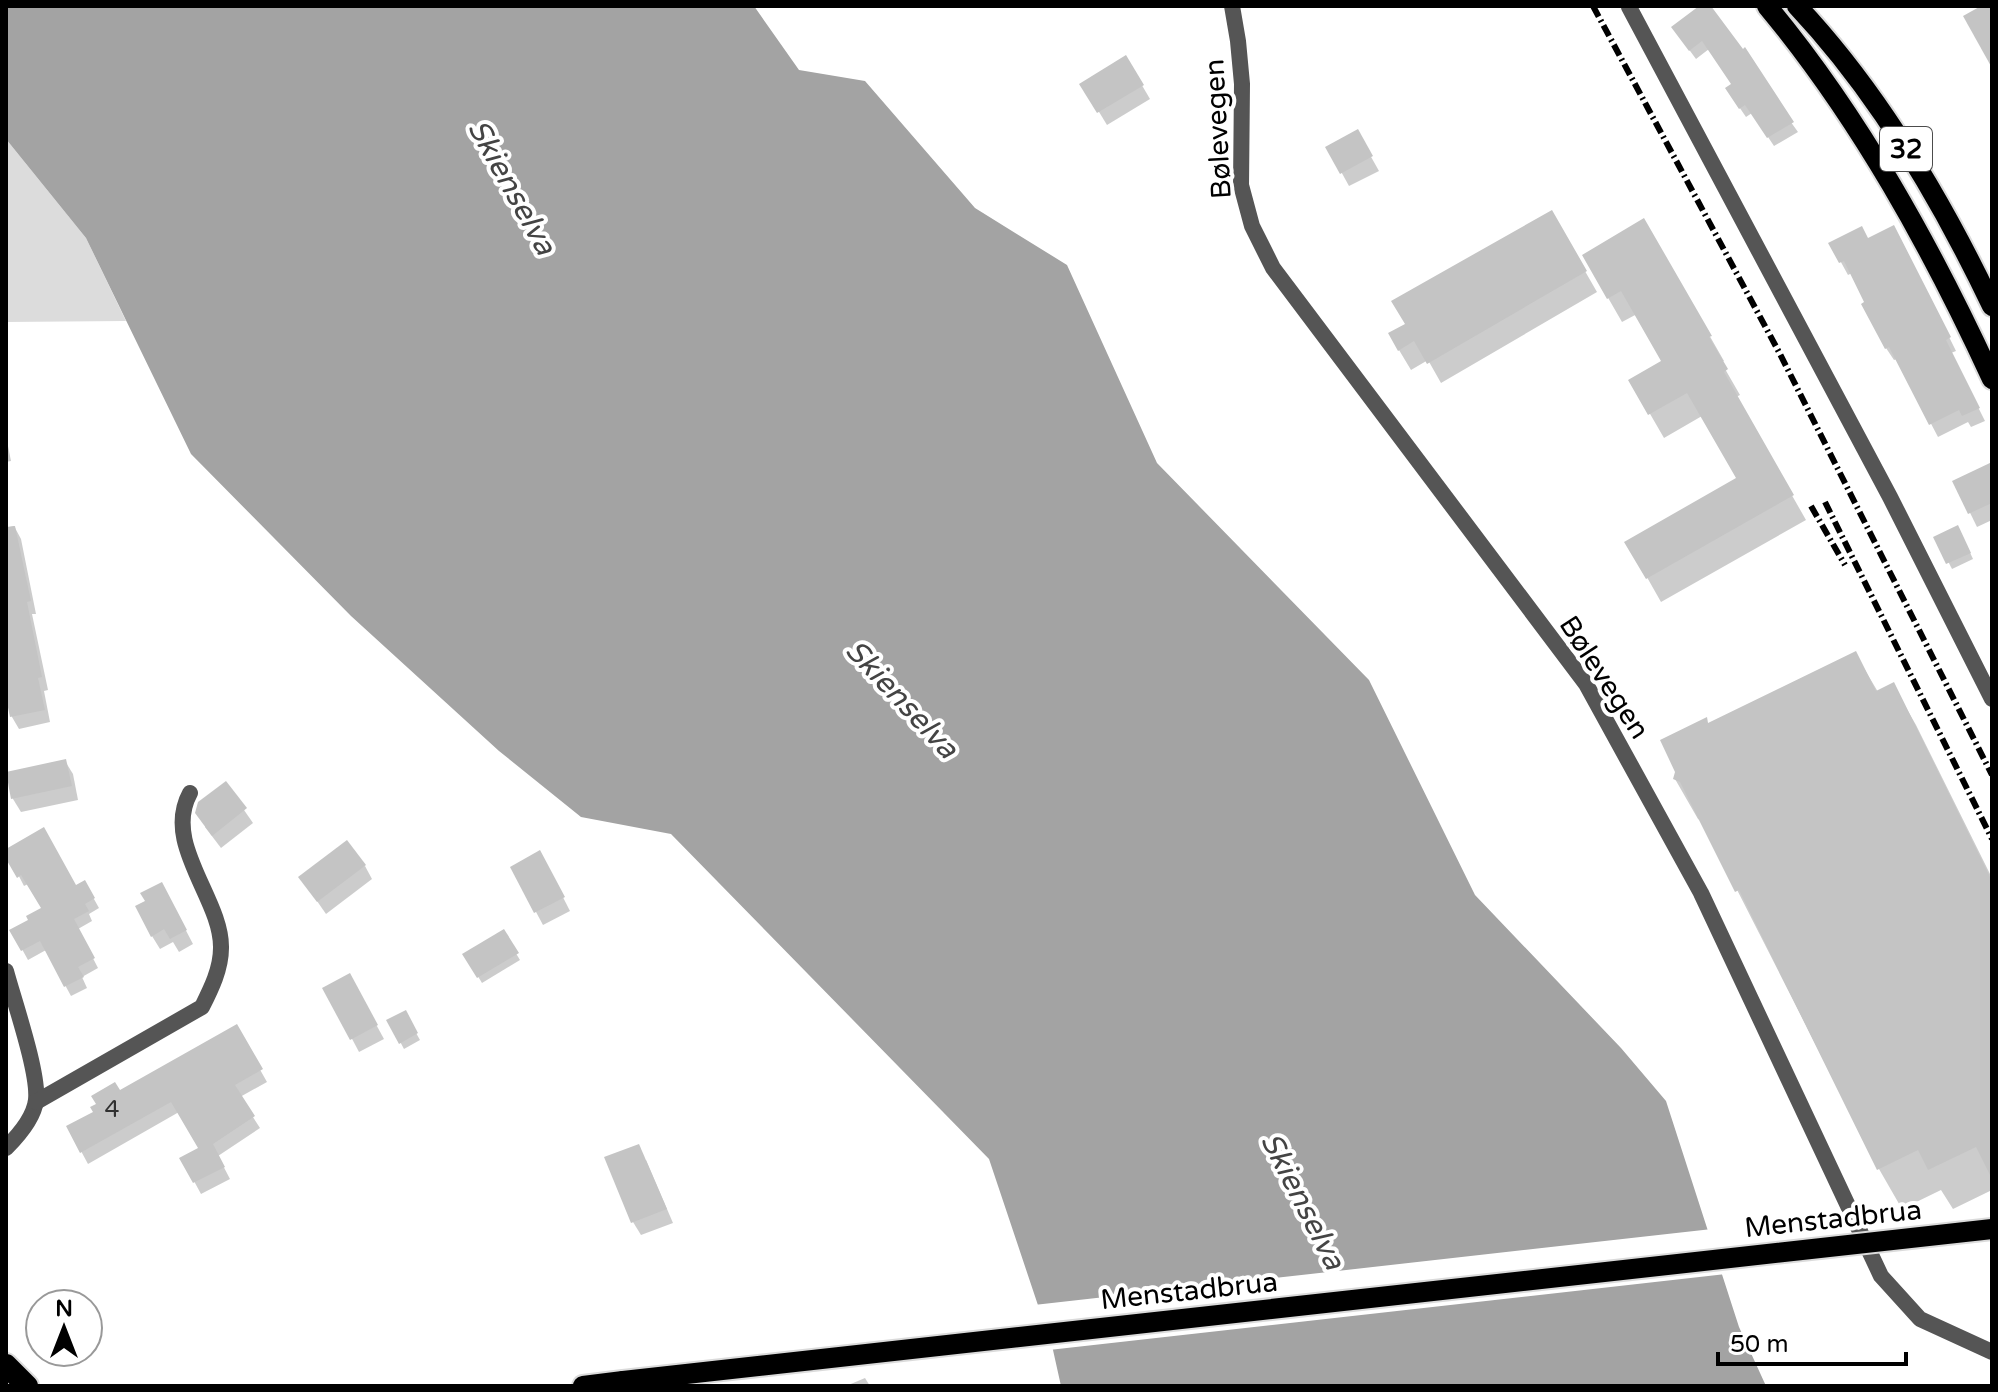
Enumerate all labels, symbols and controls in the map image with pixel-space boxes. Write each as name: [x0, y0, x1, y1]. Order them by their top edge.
street label: Bølevegen: [1197, 58, 1239, 200]
water label: Skienselva: [459, 113, 564, 262]
road number: 32: [1880, 127, 1932, 171]
street label: Bølevegen: [1552, 610, 1657, 746]
water label: Skienselva: [837, 632, 967, 767]
house number: 4: [104, 1095, 120, 1124]
water label: Skienselva: [1252, 1127, 1353, 1277]
street label: Menstadbrua: [1743, 1193, 1923, 1245]
street label: Menstadbrua: [1099, 1265, 1279, 1317]
north arrow: [24, 1288, 104, 1368]
text: N: [55, 1296, 73, 1322]
scale bar: [1718, 1316, 1906, 1366]
text: 50 m: [1730, 1330, 1788, 1359]

